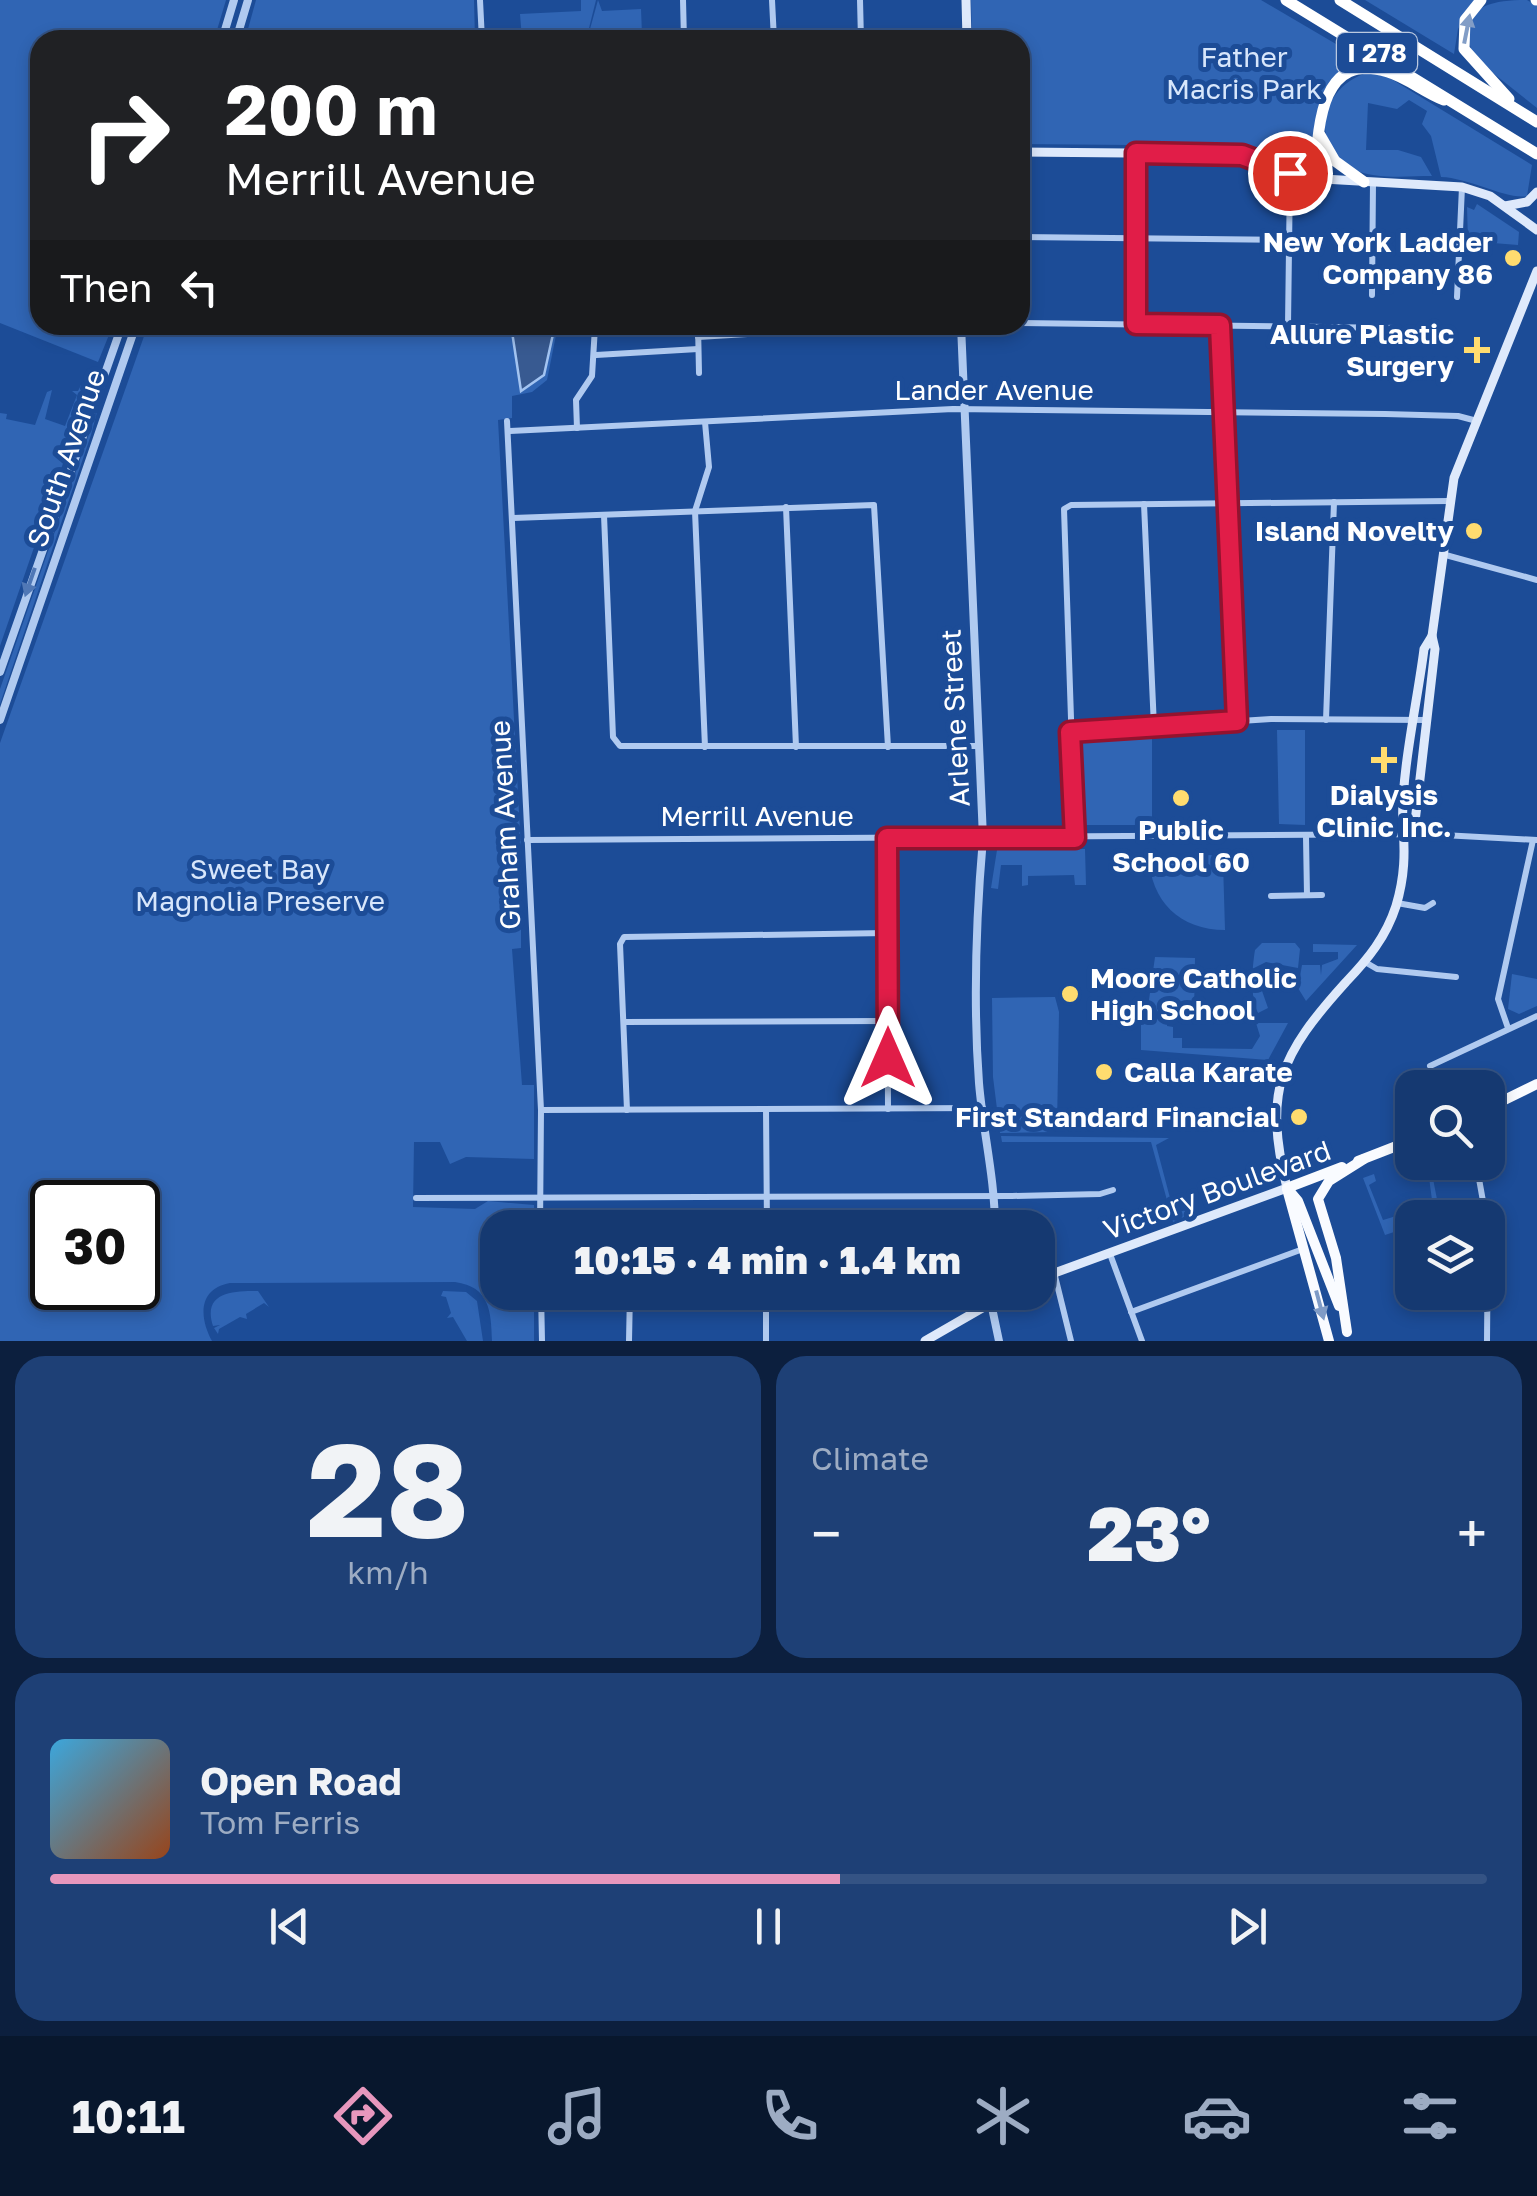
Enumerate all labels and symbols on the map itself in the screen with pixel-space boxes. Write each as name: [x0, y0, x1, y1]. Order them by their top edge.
one-way arrow: [1459, 13, 1475, 44]
road number: I 278: [1337, 33, 1417, 73]
park label: Father Macris Park: [1166, 40, 1322, 105]
pin: [1248, 131, 1333, 216]
place label: New York Ladder Company 86: [1263, 225, 1493, 290]
marker: New York Ladder Company 86: [1502, 247, 1524, 269]
place label: Allure Plastic Surgery: [1270, 317, 1454, 382]
marker: Allure Plastic Surgery: [1464, 337, 1490, 363]
street label: South Avenue: [20, 365, 111, 551]
street label: Lander Avenue: [894, 373, 1094, 406]
place label: Island Novelty: [1255, 514, 1454, 547]
marker: Island Novelty: [1463, 520, 1485, 542]
one-way arrow: [22, 567, 37, 597]
street label: Arlene Street: [933, 628, 976, 808]
street label: Graham Avenue: [483, 719, 526, 931]
marker: Dialysis Clinic Inc.: [1371, 747, 1397, 773]
place label: Dialysis Clinic Inc.: [1316, 778, 1452, 843]
marker: Public School 60: [1170, 787, 1192, 809]
street label: Merrill Avenue: [660, 799, 854, 832]
place label: Public School 60: [1112, 813, 1250, 878]
park label: Sweet Bay Magnolia Preserve: [135, 852, 385, 917]
place label: Moore Catholic High School: [1090, 961, 1297, 1026]
marker: Moore Catholic High School: [1059, 983, 1081, 1005]
position arrow: [836, 1006, 940, 1110]
place label: Calla Karate: [1124, 1055, 1293, 1088]
marker: Calla Karate: [1093, 1061, 1115, 1083]
place label: First Standard Financial: [955, 1100, 1279, 1133]
marker: First Standard Financial: [1288, 1106, 1310, 1128]
street label: Victory Boulevard: [1099, 1133, 1335, 1246]
speed limit sign: 30: [30, 1180, 160, 1310]
one-way arrow: [1312, 1290, 1328, 1321]

